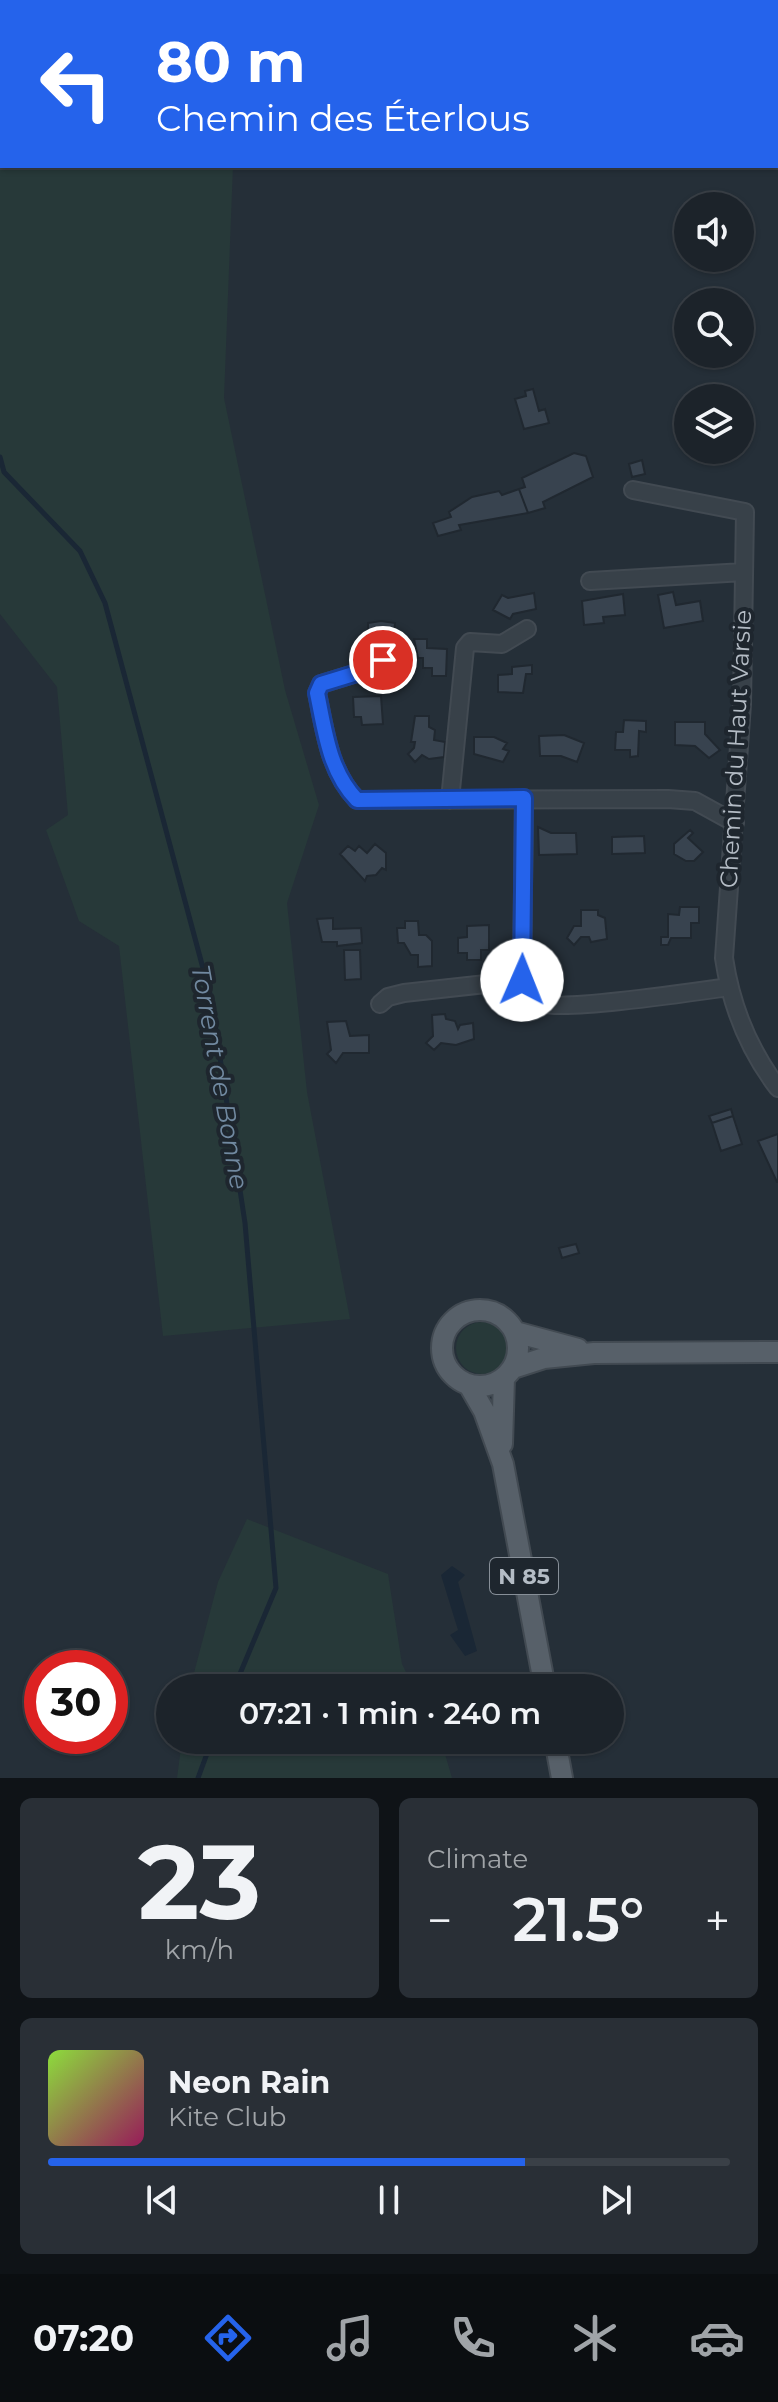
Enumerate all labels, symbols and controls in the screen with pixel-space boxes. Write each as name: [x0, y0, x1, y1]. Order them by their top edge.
text: 80 m: [156, 28, 306, 96]
icon: left: [24, 32, 128, 136]
text: Chemin des Éterlous: [156, 96, 530, 140]
map controls: [674, 192, 754, 464]
button: sound: [674, 192, 754, 272]
button: search: [674, 288, 754, 368]
button: layers: [674, 384, 754, 464]
street label: Chemin du Haut Varsie: [714, 609, 757, 889]
pin: [349, 626, 417, 694]
icon: arrive: [361, 638, 405, 682]
position arrow: [480, 938, 564, 1022]
water label: Torrent de Bonne: [184, 962, 256, 1192]
road number: N 85: [490, 1558, 558, 1594]
speed limit sign: 30: [24, 1650, 128, 1754]
text: 07:21 · 1 min · 240 m: [239, 1695, 541, 1732]
text: 23: [138, 1818, 261, 1945]
text: Climate: [427, 1843, 528, 1875]
text: 21.5°: [512, 1883, 645, 1956]
text: −: [427, 1893, 452, 1947]
text: +: [705, 1893, 730, 1947]
text: km/h: [165, 1934, 234, 1966]
text: Neon Rain: [168, 2064, 330, 2101]
text: Kite Club: [168, 2101, 286, 2133]
icon: previous: [140, 2178, 184, 2222]
icon: pause: [367, 2178, 411, 2222]
icon: next: [594, 2178, 638, 2222]
icon: directions: [200, 2310, 256, 2366]
icon: music: [322, 2310, 378, 2366]
icon: phone: [445, 2310, 501, 2366]
icon: climate: [567, 2310, 623, 2366]
icon: car: [689, 2310, 745, 2366]
text: 07:20: [33, 2316, 134, 2360]

